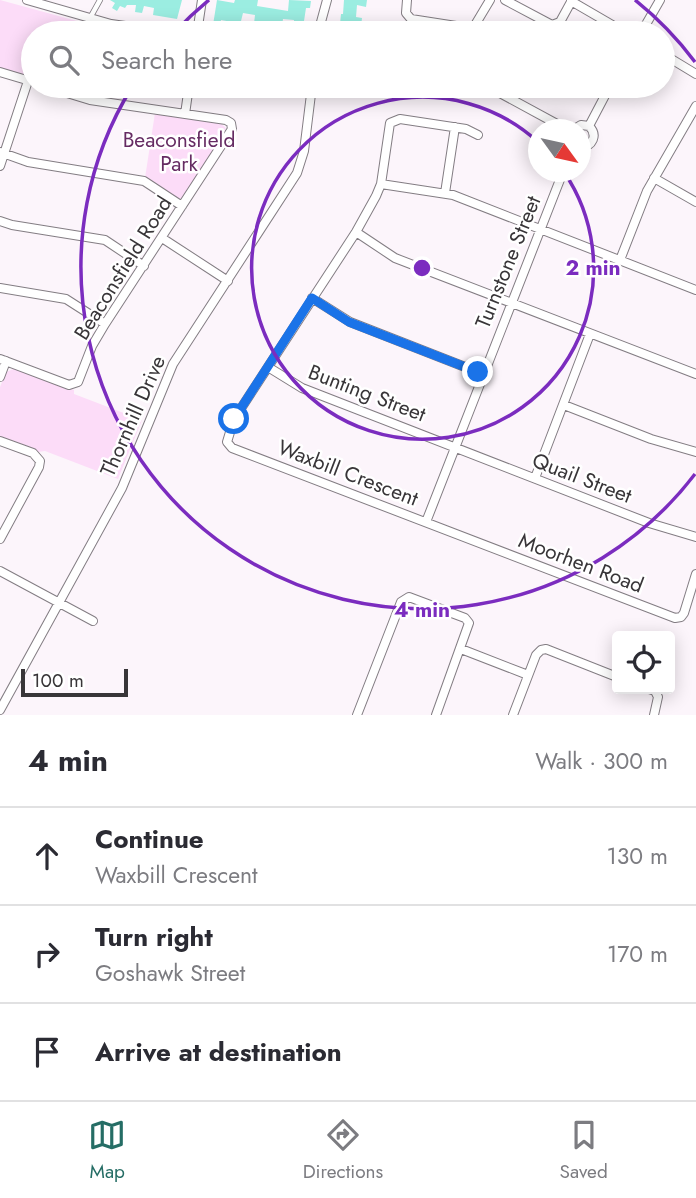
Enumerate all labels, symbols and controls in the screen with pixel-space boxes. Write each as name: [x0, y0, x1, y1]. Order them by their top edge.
search box: [21, 21, 675, 98]
icon: search: [45, 41, 83, 79]
text: Search here: [101, 41, 233, 79]
north arrow: [528, 119, 591, 182]
park label: Beaconsfield Park: [123, 125, 235, 179]
street label: Beaconsfield Road: [67, 190, 179, 346]
street label: Turnstone Street: [468, 191, 548, 333]
text: 2 min: [565, 253, 621, 283]
centre of rings: [410, 256, 434, 280]
street label: Thornhill Drive: [93, 351, 173, 481]
route end: [462, 356, 493, 387]
street label: Bunting Street: [304, 357, 430, 429]
route start: [218, 403, 249, 434]
street label: Waxbill Crescent: [273, 432, 423, 514]
street label: Quail Street: [528, 445, 636, 511]
street label: Moorhen Road: [514, 525, 648, 601]
text: 4 min: [394, 595, 450, 625]
map controls: [612, 631, 675, 694]
button: locate: [612, 631, 675, 694]
scale bar: [21, 666, 128, 698]
text: 100 m: [32, 667, 84, 694]
text: 4 min: [28, 739, 108, 782]
text: Walk · 300 m: [535, 744, 668, 778]
text: Continue: [95, 820, 204, 858]
icon: ahead: [28, 837, 66, 875]
text: 130 m: [606, 839, 668, 873]
text: Waxbill Crescent: [95, 858, 258, 892]
text: Turn right: [95, 918, 213, 956]
icon: right: [28, 935, 66, 973]
text: 170 m: [607, 937, 668, 971]
text: Goshawk Street: [95, 956, 245, 990]
icon: arrive: [28, 1033, 66, 1071]
text: Arrive at destination: [95, 1033, 342, 1071]
tab: Map: [88, 1116, 126, 1185]
tab: Directions: [303, 1116, 383, 1185]
tab: Saved: [560, 1116, 608, 1185]

